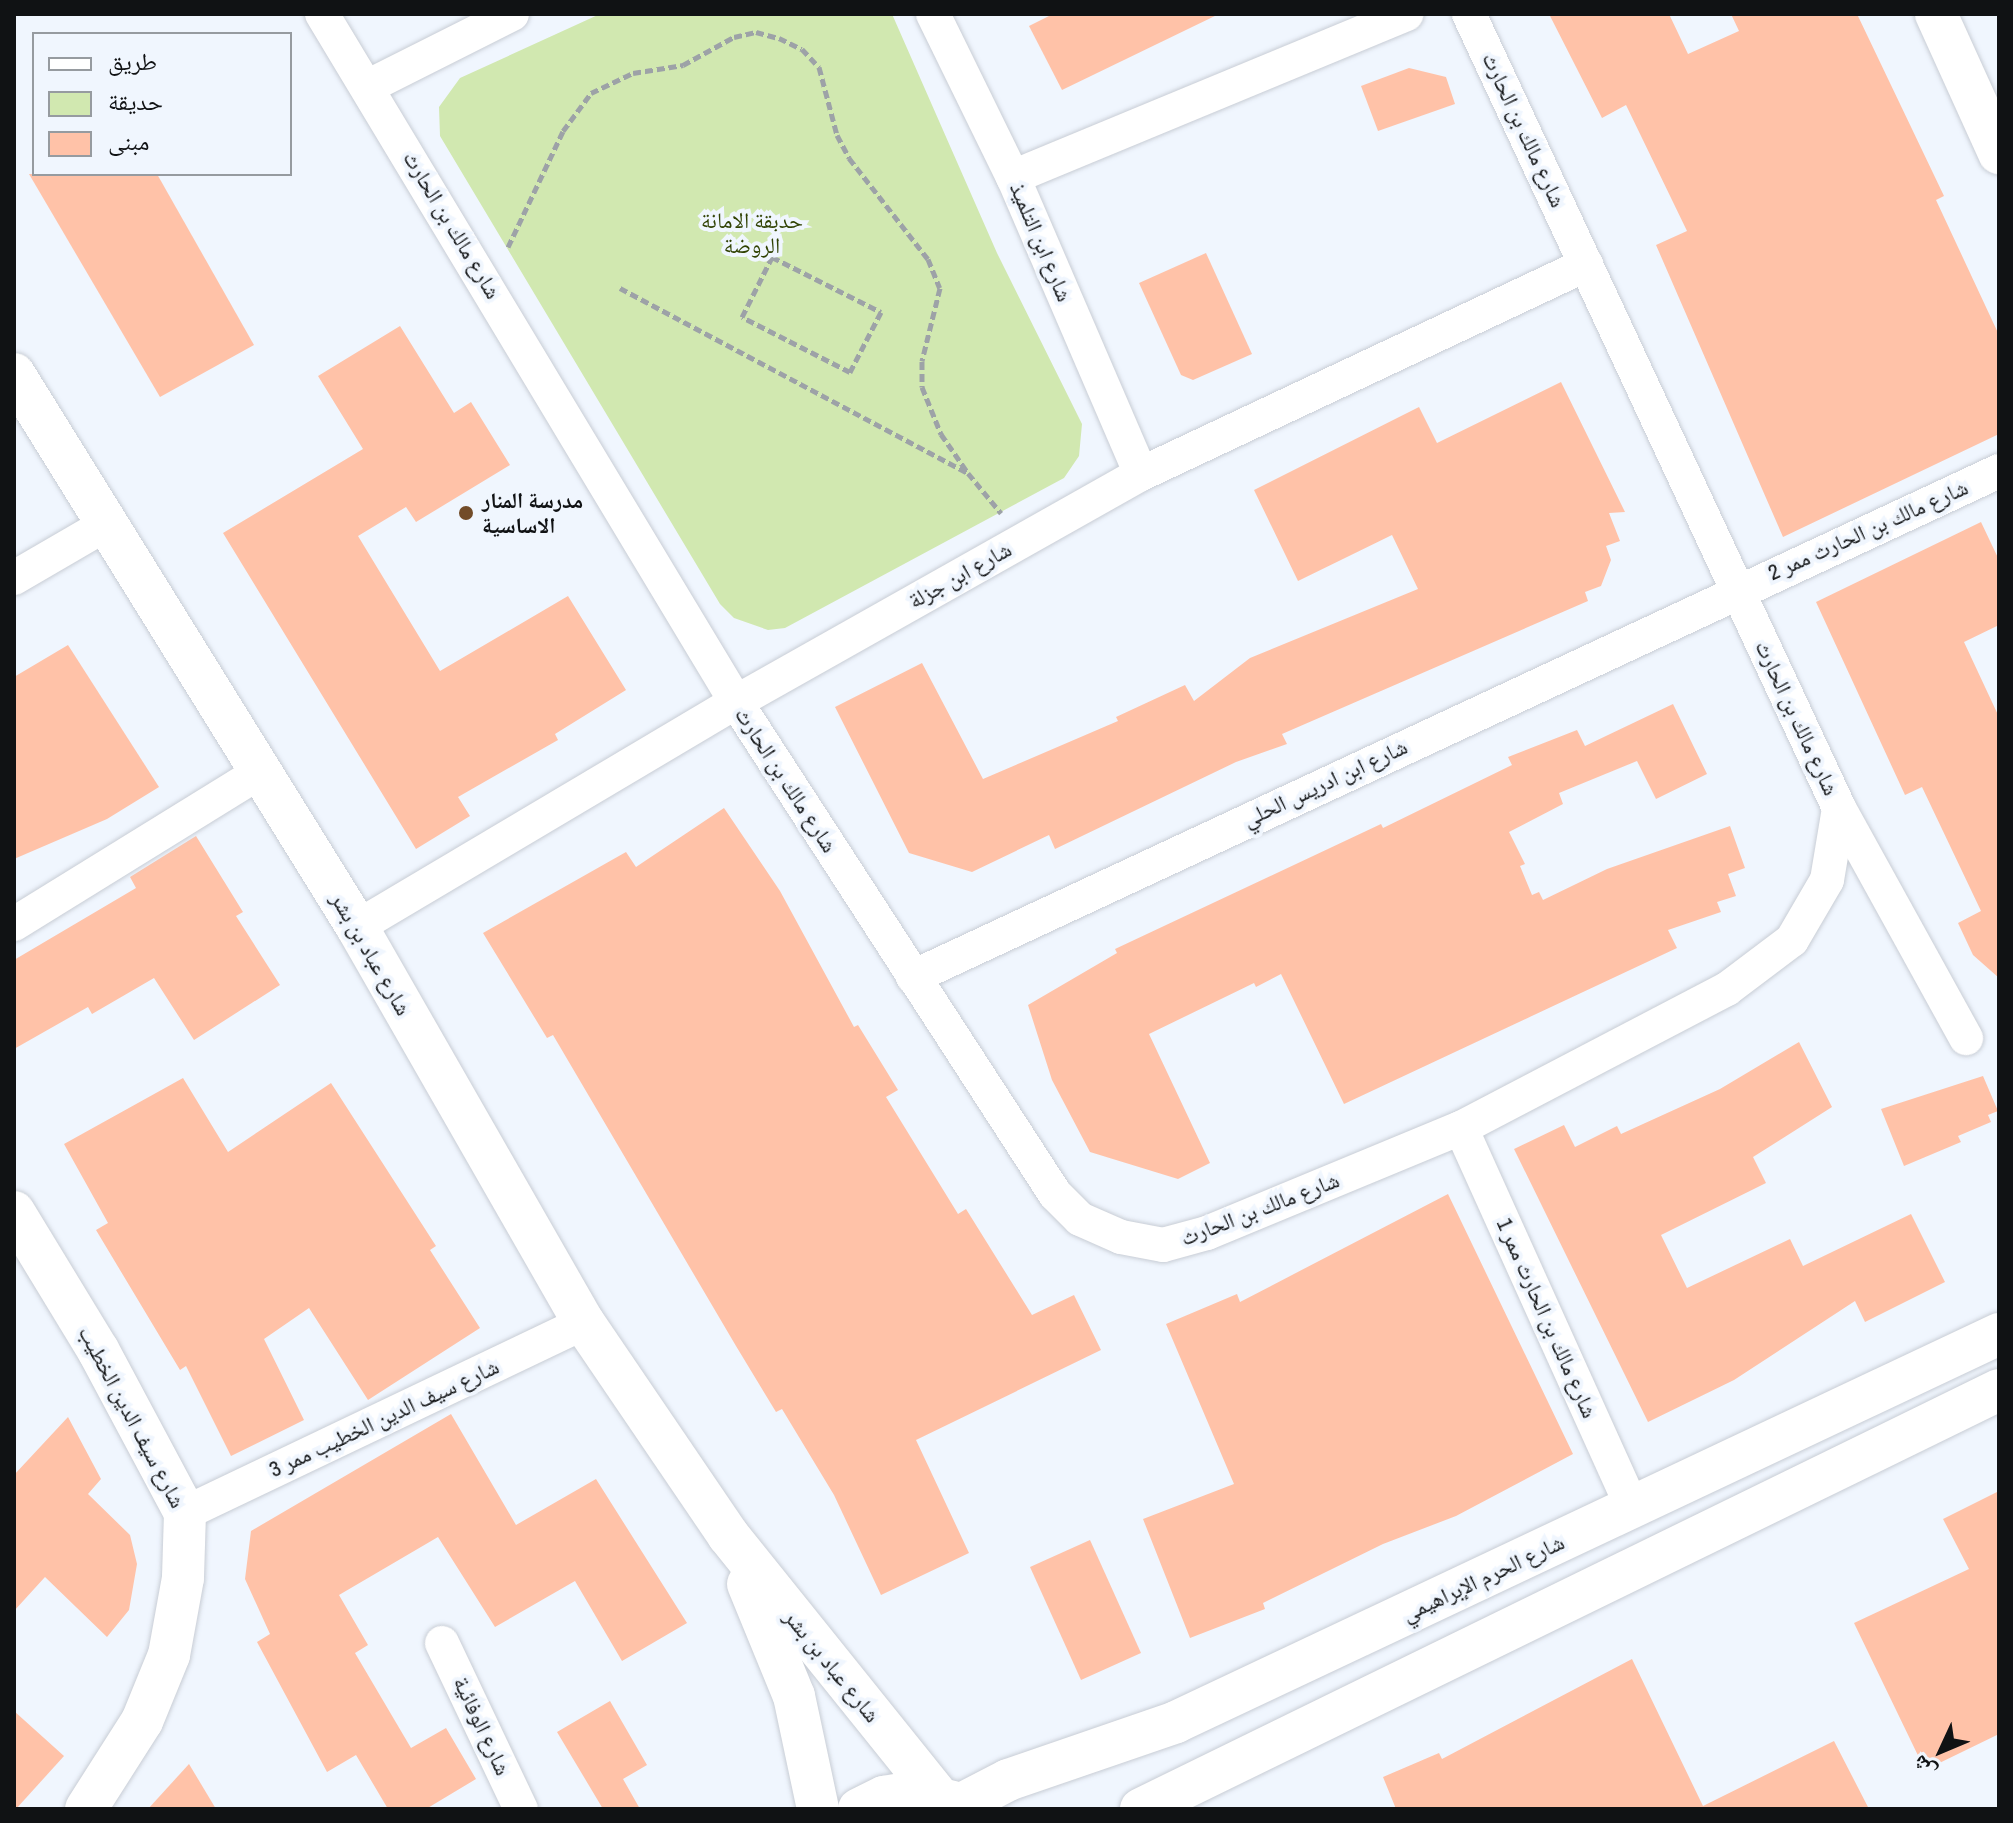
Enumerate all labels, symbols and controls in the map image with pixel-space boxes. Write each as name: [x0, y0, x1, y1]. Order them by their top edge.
legend: [32, 32, 292, 176]
text: طريق: [108, 45, 157, 77]
street label: شارع مالك بن الحارث: [1477, 48, 1571, 212]
text: حديقة: [108, 85, 163, 117]
text: مبنى: [108, 125, 149, 157]
street label: شارع مالك بن الحارث: [397, 146, 507, 304]
street label: شارع ابن التلميذ: [1004, 179, 1078, 305]
park label: حدبقة الامانة الروضة: [701, 207, 803, 258]
street label: شارع مالك بن الحارث ممر 2: [1764, 474, 1972, 586]
place label: مدرسة المنار الاساسية: [482, 487, 583, 538]
marker: مدرسة المنار الاساسية: [457, 504, 475, 522]
street label: شارع ابن جزلة: [904, 536, 1016, 614]
street label: شارع مالك بن الحارث: [1750, 636, 1844, 800]
street label: شارع مالك بن الحارث: [729, 702, 843, 858]
street label: شارع ابن ادريس الحلي: [1238, 733, 1412, 833]
street label: شارع عباد بن بشر: [325, 888, 417, 1020]
street label: شارع مالك بن الحارث: [1177, 1167, 1343, 1251]
street label: شارع مالك بن الحارث ممر 1: [1491, 1214, 1603, 1422]
street label: شارع سيف الدين الخطيب: [73, 1322, 191, 1512]
street label: شارع سيف الدين الخطيب ممر 3: [265, 1353, 503, 1483]
street label: شارع الحرم الإبراهيمي: [1398, 1529, 1568, 1627]
street label: شارع عباد بن بشر: [778, 1604, 886, 1728]
street label: شارع الوفائية: [448, 1672, 516, 1780]
north arrow: [1901, 1711, 1981, 1791]
text: ش: [1905, 1749, 1943, 1786]

